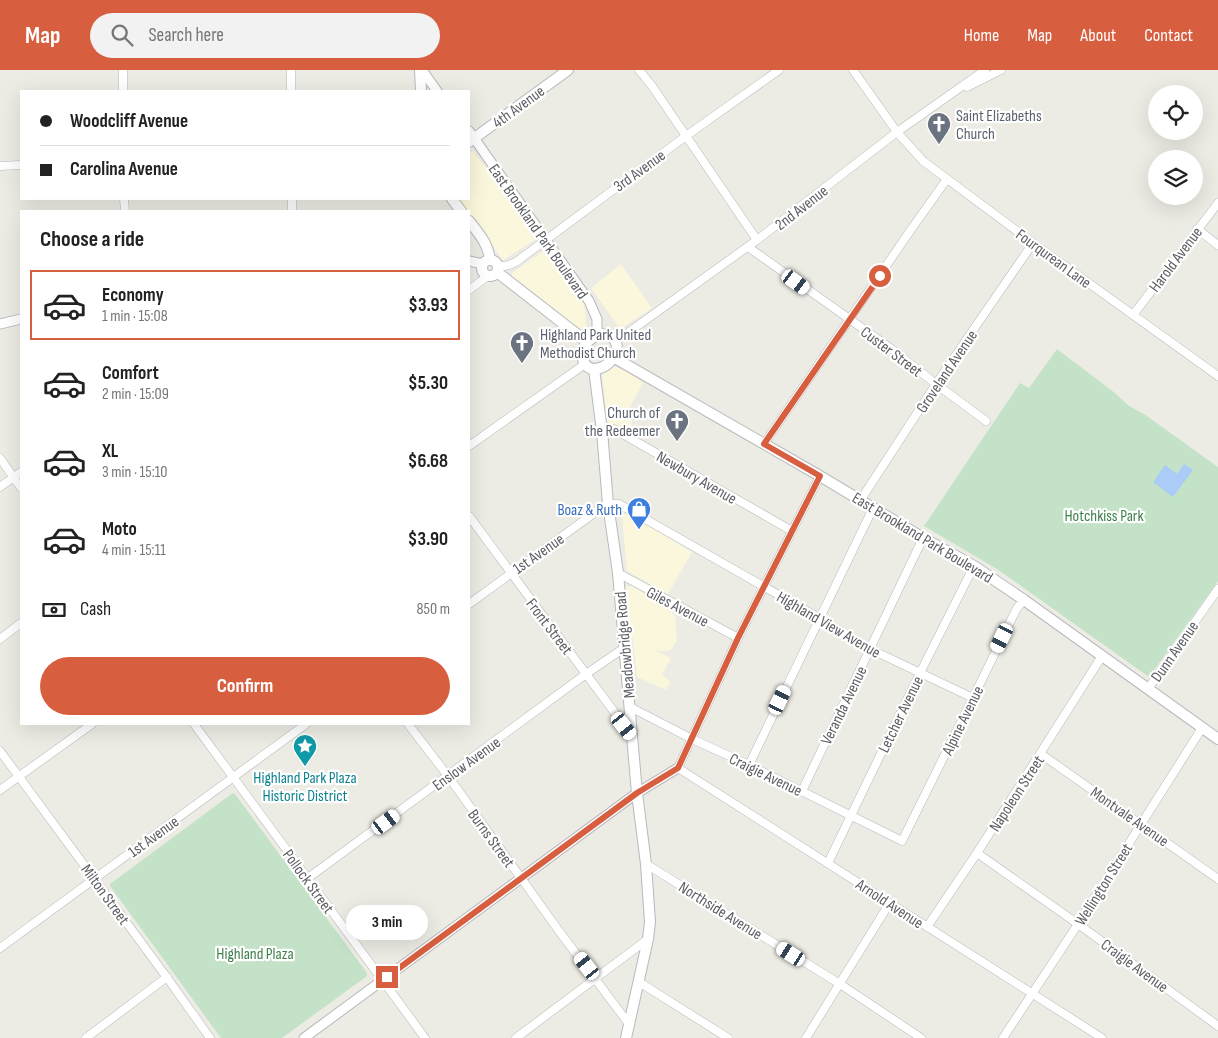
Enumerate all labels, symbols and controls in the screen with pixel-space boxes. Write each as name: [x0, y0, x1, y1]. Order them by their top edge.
search box: [90, 13, 440, 58]
text: Map: [25, 21, 60, 50]
icon: search: [108, 21, 136, 49]
text: Search here: [148, 24, 224, 47]
text: Home: [964, 25, 999, 46]
text: Map: [1027, 25, 1052, 46]
text: About: [1080, 25, 1116, 46]
text: Contact: [1144, 25, 1193, 46]
street label: 4th Avenue: [489, 82, 549, 133]
map controls: [1148, 85, 1203, 205]
button: locate: [1148, 85, 1203, 140]
place label: Saint Elizabeths Church: [956, 107, 1042, 144]
text: Woodcliff Avenue: [70, 110, 188, 133]
church icon: Saint Elizabeths Church: [926, 111, 952, 145]
street label: 3rd Avenue: [610, 146, 669, 196]
button: layers: [1148, 150, 1203, 205]
text: Carolina Avenue: [70, 158, 178, 181]
street label: East Brookland Park Boulevard: [484, 161, 592, 303]
street label: 2nd Avenue: [772, 182, 832, 235]
street label: Harold Avenue: [1146, 224, 1207, 296]
text: Choose a ride: [40, 226, 144, 253]
street label: Fourqurean Lane: [1012, 226, 1095, 293]
route start: [869, 265, 891, 287]
car: [779, 267, 812, 297]
icon: car: [42, 283, 87, 328]
text: Economy: [102, 284, 164, 307]
text: $3.93: [408, 294, 448, 317]
text: 1 min · 15:08: [102, 307, 168, 326]
street label: Custer Street: [857, 323, 926, 382]
place label: Highland Park United Methodist Church: [540, 326, 651, 363]
street label: Groveland Avenue: [913, 327, 982, 417]
church icon: Highland Park United Methodist Church: [509, 330, 535, 364]
icon: car: [42, 361, 87, 406]
text: Comfort: [102, 362, 159, 385]
text: $5.30: [408, 372, 448, 395]
text: 2 min · 15:09: [102, 385, 169, 404]
place label: Church of the Redeemer: [585, 404, 660, 441]
church icon: Church of the Redeemer: [664, 408, 690, 442]
icon: car: [42, 439, 87, 484]
text: XL: [102, 440, 118, 463]
street label: Newbury Avenue: [653, 448, 740, 509]
text: $6.68: [408, 450, 448, 473]
text: 3 min · 15:10: [102, 463, 167, 482]
street label: East Brookland Park Boulevard: [849, 489, 996, 588]
shop icon: Boaz & Ruth: [626, 496, 652, 530]
place label: Boaz & Ruth: [557, 501, 622, 520]
park label: Hotchkiss Park: [1064, 507, 1144, 526]
icon: car: [42, 517, 87, 562]
text: Moto: [102, 518, 137, 541]
text: $3.90: [408, 528, 448, 551]
street label: 1st Avenue: [510, 530, 568, 579]
text: 4 min · 15:11: [102, 541, 166, 560]
street label: Giles Avenue: [643, 583, 712, 632]
street label: Highland View Avenue: [773, 588, 884, 663]
street label: Meadowbridge Road: [611, 591, 640, 699]
street label: Front Street: [522, 595, 576, 659]
icon: cash: [40, 596, 68, 624]
text: Cash: [80, 598, 111, 621]
text: 850 m: [417, 600, 450, 619]
street label: Dunn Avenue: [1147, 618, 1203, 686]
car: [988, 621, 1015, 655]
button: Confirm: [40, 657, 450, 715]
street label: Veranda Avenue: [817, 663, 872, 748]
street label: Letcher Avenue: [875, 673, 928, 756]
car: [766, 683, 793, 717]
street label: Alpine Avenue: [938, 683, 988, 759]
car: [608, 710, 639, 742]
place icon: Highland Park Plaza Historic District: [292, 733, 318, 767]
street label: Enslow Avenue: [429, 733, 505, 795]
street label: Craigie Avenue: [726, 750, 805, 801]
street label: Napoleon Street: [986, 752, 1049, 835]
place label: Highland Park Plaza Historic District: [253, 769, 357, 806]
street label: Montvale Avenue: [1086, 783, 1172, 851]
street label: Burns Street: [463, 806, 518, 872]
car: [369, 807, 402, 837]
street label: 1st Avenue: [125, 813, 183, 862]
street label: Wellington Street: [1071, 840, 1137, 930]
street label: Pollock Street: [278, 846, 338, 918]
street label: Milton Street: [77, 861, 133, 929]
street label: Arnold Avenue: [851, 875, 926, 933]
street label: Northside Avenue: [675, 878, 765, 944]
callout: 3 min: [346, 904, 428, 940]
text: 3 min: [372, 913, 402, 932]
street label: Craigie Avenue: [1097, 935, 1172, 997]
car: [774, 940, 807, 968]
park label: Highland Plaza: [216, 945, 294, 964]
car: [571, 950, 602, 982]
route end: [376, 966, 398, 988]

